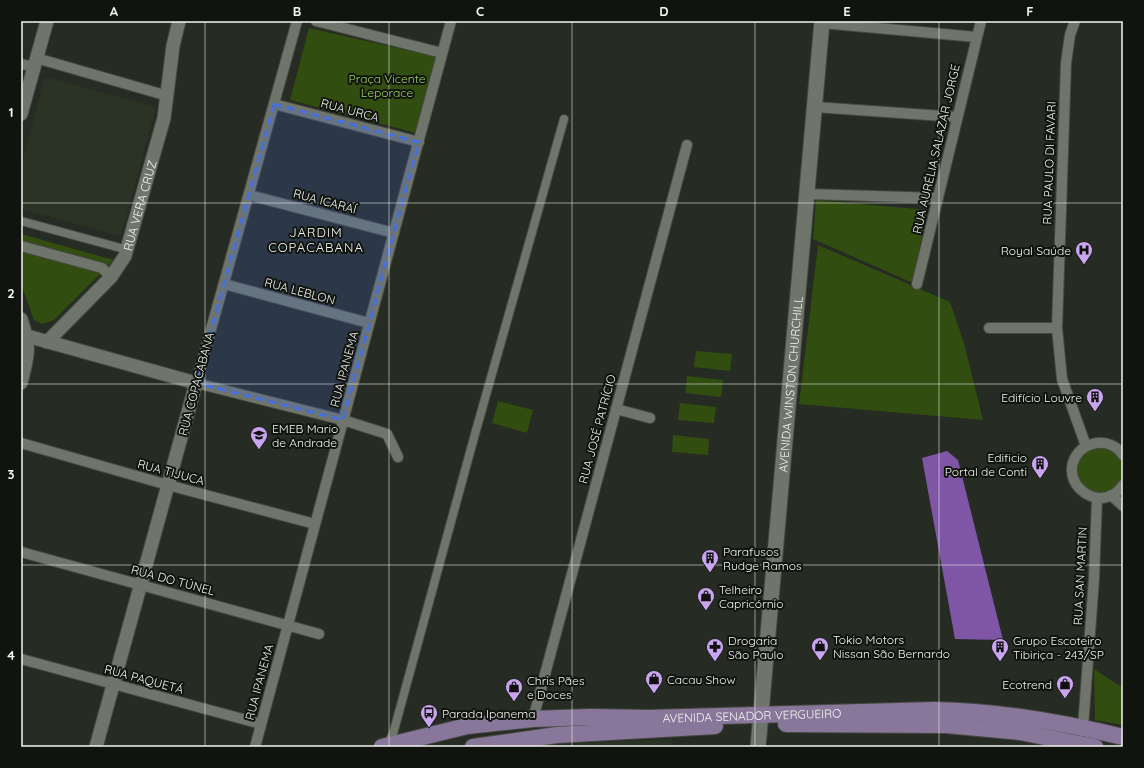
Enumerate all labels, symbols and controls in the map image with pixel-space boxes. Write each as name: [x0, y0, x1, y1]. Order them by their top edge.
text: A: [110, 3, 119, 19]
text: B: [293, 3, 301, 19]
text: C: [476, 3, 484, 19]
text: D: [659, 3, 669, 19]
text: E: [843, 3, 851, 19]
text: F: [1026, 3, 1034, 19]
street label: RUA AURÉLIA SALAZAR JORGE: [909, 63, 963, 235]
park label: Praça Vicente Leporace: [349, 71, 426, 100]
street label: RUA URCA: [319, 95, 381, 125]
street label: RUA PAULO DI FAVARI: [1039, 101, 1059, 225]
text: 1: [8, 104, 14, 120]
street label: RUA VERA CRUZ: [119, 158, 159, 252]
street label: RUA ICARAÍ: [292, 185, 359, 217]
district label: JARDIM COPACABANA: [268, 224, 364, 255]
hospital icon: Royal Saúde: [1074, 240, 1094, 265]
place label: Royal Saúde: [1001, 243, 1071, 258]
street label: RUA LEBLON: [263, 274, 337, 308]
text: 2: [7, 285, 15, 301]
street label: AVENIDA WINSTON CHURCHILL: [775, 295, 805, 473]
street label: RUA IPANEMA: [327, 329, 361, 409]
street label: RUA COPACABANA: [175, 330, 217, 437]
street label: RUA JOSÉ PATRÍCIO: [575, 373, 619, 485]
building icon: Edifício Louvre: [1085, 387, 1105, 412]
place label: Edifício Louvre: [1001, 390, 1082, 405]
place label: EMEB Mario de Andrade: [272, 421, 338, 450]
school or university icon: EMEB Mario de Andrade: [249, 425, 269, 450]
place label: Edificio Portal de Conti: [945, 450, 1027, 479]
building icon: Edificio Portal de Conti: [1030, 454, 1050, 479]
street label: RUA TIJUCA: [136, 456, 206, 488]
text: 3: [8, 466, 15, 482]
street label: RUA SAN MARTIN: [1070, 526, 1090, 626]
place label: Parafusos Rudge Ramos: [723, 544, 802, 573]
building icon: Parafusos Rudge Ramos: [700, 548, 720, 573]
street label: RUA DO TÚNEL: [129, 562, 217, 599]
place label: Telheiro Capricórnio: [719, 582, 783, 611]
shop icon: Telheiro Capricórnio: [696, 586, 716, 611]
place label: Tokio Motors Nissan São Bernardo: [833, 632, 950, 661]
place label: Drogaria São Paulo: [728, 633, 784, 662]
place label: Grupo Escoteiro Tibiriça - 243/SP: [1013, 633, 1104, 662]
shop icon: Tokio Motors Nissan São Bernardo: [810, 636, 830, 661]
pharmacy icon: Drogaria São Paulo: [705, 637, 725, 662]
building icon: Grupo Escoteiro Tibiriça - 243/SP: [990, 637, 1010, 662]
street label: RUA IPANEMA: [242, 642, 276, 722]
text: 4: [7, 647, 15, 663]
street label: RUA PAQUETÁ: [103, 661, 186, 697]
shop icon: Cacau Show: [644, 669, 664, 694]
place label: Cacau Show: [667, 672, 735, 687]
place label: Chris Pães e Doces: [527, 673, 585, 702]
shop icon: Ecotrend: [1055, 674, 1075, 699]
shop icon: Chris Pães e Doces: [504, 677, 524, 702]
place label: Ecotrend: [1002, 677, 1052, 692]
bus stop icon: Parada Ipanema: [419, 703, 439, 728]
street label: AVENIDA SENADOR VERGUEIRO: [662, 705, 842, 725]
place label: Parada Ipanema: [442, 706, 535, 721]

